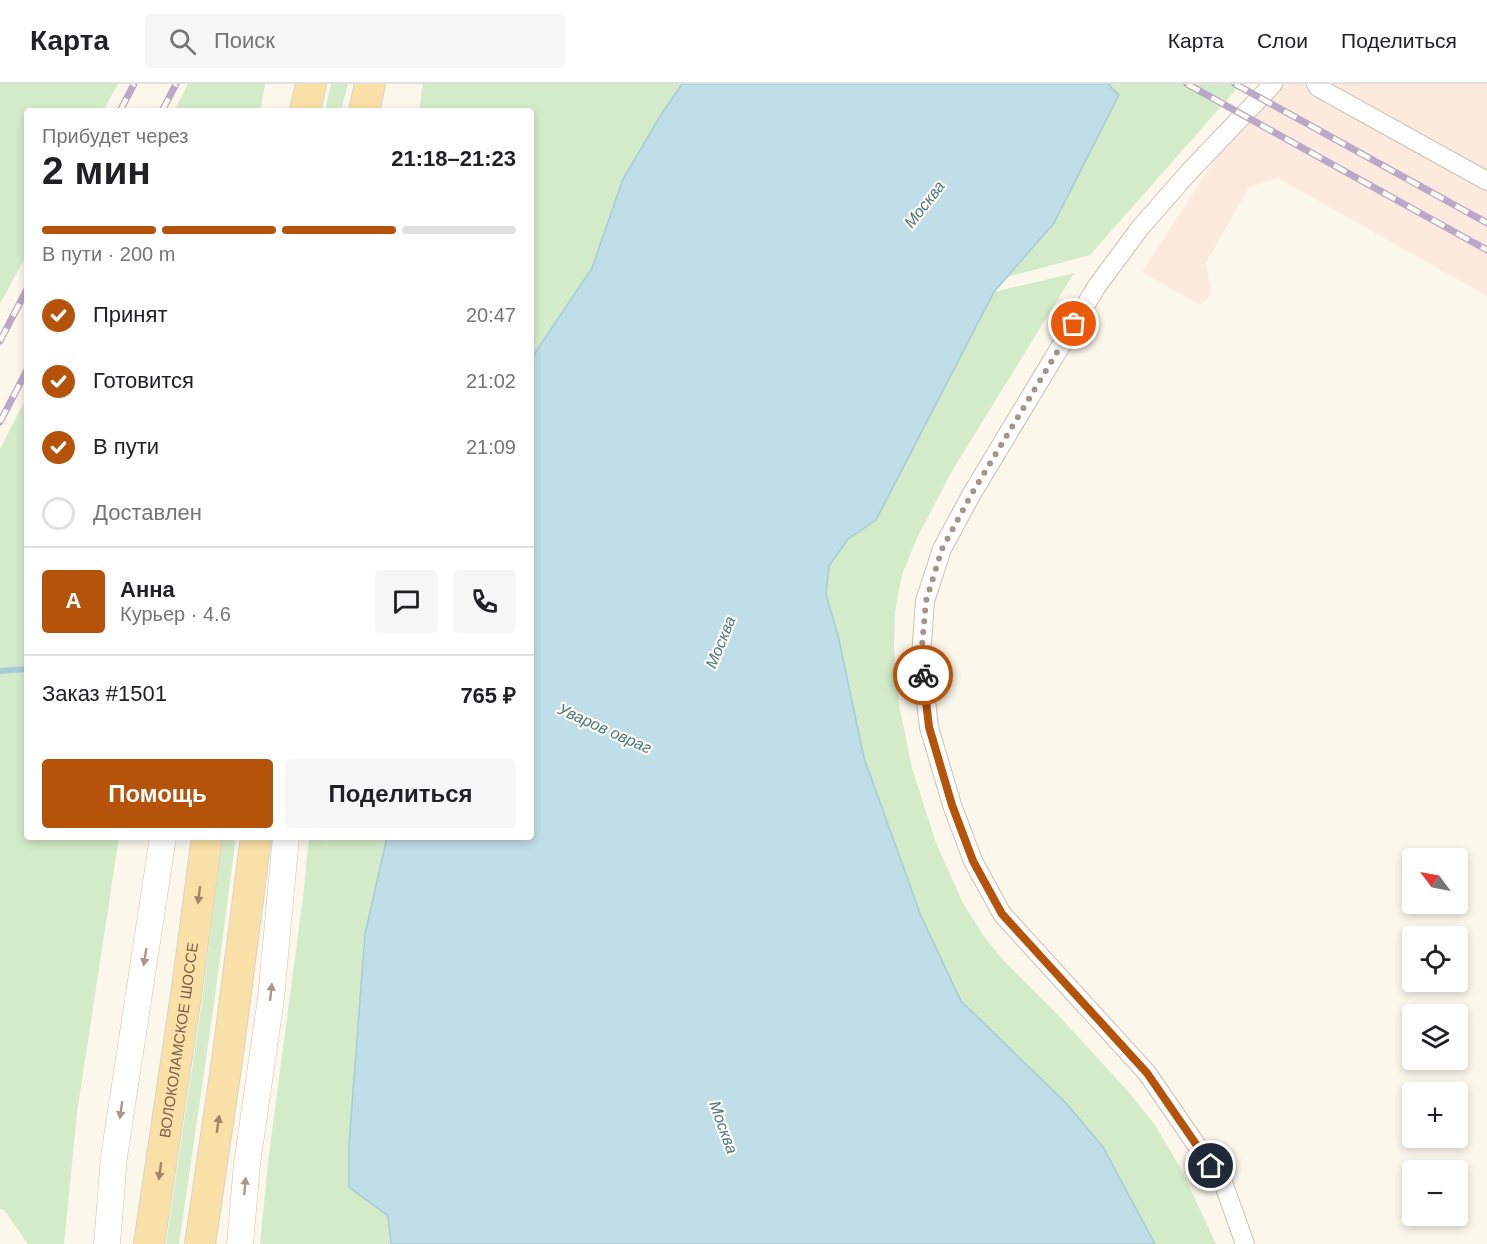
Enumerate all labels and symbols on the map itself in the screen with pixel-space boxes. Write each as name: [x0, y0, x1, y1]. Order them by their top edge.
water label: Москва: [901, 177, 948, 231]
pin: [1048, 298, 1099, 349]
water label: Москва: [702, 614, 739, 671]
courier: [893, 645, 953, 705]
water label: Уваров овраг: [555, 700, 654, 757]
north arrow: [1402, 848, 1468, 914]
one-way arrow: [194, 886, 204, 905]
street label: ВОЛОКОЛАМСКОЕ ШОССЕ: [156, 941, 201, 1139]
one-way arrow: [140, 948, 149, 967]
one-way arrow: [266, 983, 276, 1002]
water label: Москва: [706, 1099, 741, 1156]
one-way arrow: [117, 1101, 126, 1120]
one-way arrow: [214, 1114, 223, 1133]
pin: [1185, 1140, 1236, 1191]
one-way arrow: [156, 1162, 165, 1181]
one-way arrow: [240, 1176, 250, 1195]

